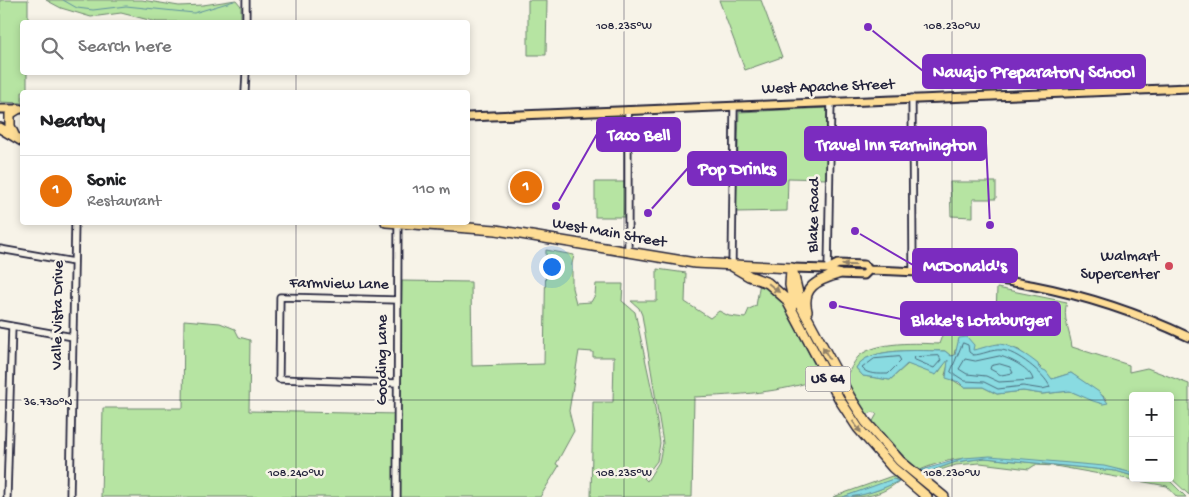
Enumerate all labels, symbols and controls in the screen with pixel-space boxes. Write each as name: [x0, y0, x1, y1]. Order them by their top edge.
search box: [20, 20, 470, 75]
text: 108.235°W: [595, 20, 652, 34]
text: 108.230°W: [923, 20, 980, 34]
icon: search: [38, 34, 66, 62]
text: Search here: [78, 36, 172, 59]
callout: Navajo Preparatory School: [923, 55, 1145, 88]
text: Navajo Preparatory School: [933, 63, 1135, 84]
street label: West Apache Street: [761, 76, 896, 100]
text: Nearby: [40, 110, 105, 135]
callout: Taco Bell: [597, 118, 680, 151]
text: Taco Bell: [605, 126, 671, 147]
callout: Travel Inn Farmington: [805, 127, 986, 160]
text: Travel Inn Farmington: [814, 136, 977, 157]
callout: Pop Drinks: [688, 152, 786, 185]
text: Pop Drinks: [697, 160, 777, 181]
pin: 1: [510, 168, 542, 206]
text: Sonic: [87, 170, 125, 193]
street label: Blake Road: [805, 176, 825, 254]
text: 1: [53, 181, 59, 200]
text: 110 m: [413, 181, 450, 200]
text: Restaurant: [87, 193, 161, 212]
street label: West Main Street: [550, 215, 669, 254]
place label: Walmart Supercenter: [1081, 248, 1160, 285]
callout: McDonald's: [913, 249, 1017, 282]
your location: [539, 254, 565, 280]
text: McDonald's: [923, 257, 1008, 278]
street label: Valle Vista Drive: [49, 259, 69, 371]
one-way arrow: [841, 260, 857, 268]
marker: Walmart Supercenter: [1163, 260, 1175, 272]
street label: Farmview Lane: [288, 275, 390, 295]
one-way arrow: [768, 283, 781, 293]
callout: Blake's Lotaburger: [901, 302, 1060, 335]
text: Blake's Lotaburger: [910, 311, 1053, 332]
street label: Gooding Lane: [374, 314, 393, 405]
one-way arrow: [821, 346, 830, 359]
road number: US 64: [806, 366, 850, 392]
map controls: [1129, 392, 1174, 482]
button: +: [1129, 392, 1174, 437]
text: 36.730°N: [23, 396, 72, 410]
one-way arrow: [852, 420, 863, 433]
button: −: [1129, 437, 1174, 482]
text: 108.240°W: [267, 467, 324, 481]
text: 108.235°W: [595, 467, 652, 481]
text: 108.230°W: [923, 467, 980, 481]

